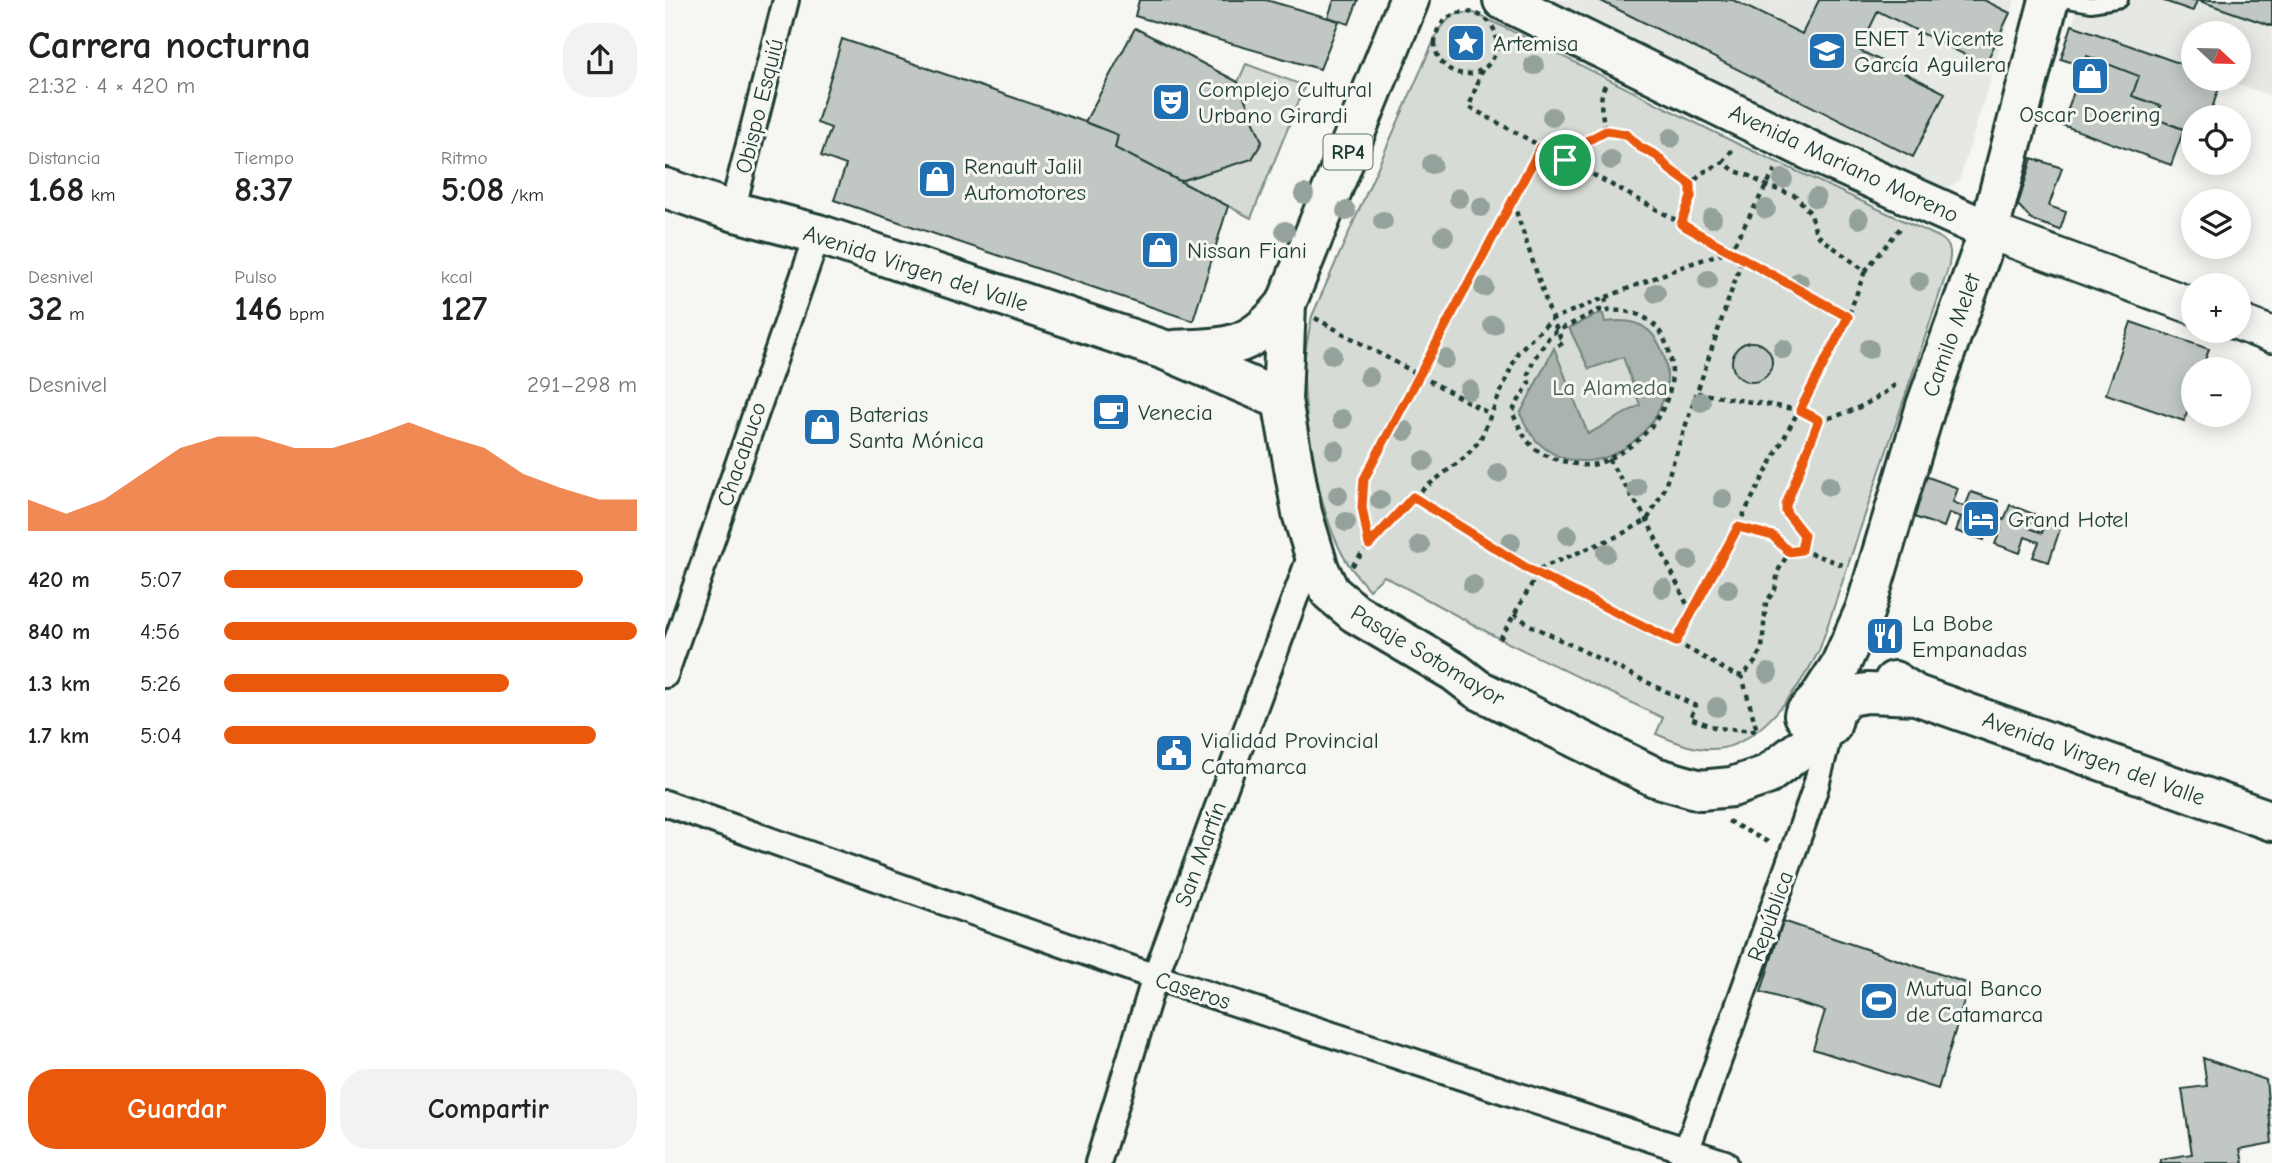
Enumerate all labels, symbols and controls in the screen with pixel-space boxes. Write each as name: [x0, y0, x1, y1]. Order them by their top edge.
north arrow: [2181, 21, 2251, 91]
map controls: [2181, 21, 2251, 427]
place icon: Artemisa: [1445, 22, 1487, 64]
button: share: [563, 23, 637, 97]
text: Carrera nocturna: [28, 24, 311, 68]
place label: ENET 1 Vicente García Aguilera: [1854, 25, 2006, 78]
place label: Artemisa: [1493, 30, 1579, 57]
school or university icon: ENET 1 Vicente García Aguilera: [1806, 30, 1848, 72]
street label: Obispo Esquiú: [730, 36, 789, 176]
shop icon: Oscar Doering: [2069, 55, 2111, 97]
text: 21:32 · 4 × 420 m: [28, 72, 195, 99]
place label: Complejo Cultural Urbano Girardi: [1198, 76, 1372, 129]
theatre icon: Complejo Cultural Urbano Girardi: [1150, 81, 1192, 123]
street label: Avenida Mariano Moreno: [1725, 98, 1963, 229]
place label: Oscar Doering: [2019, 101, 2161, 128]
button: locate: [2181, 105, 2251, 175]
pin: [1535, 130, 1595, 190]
road number: RP4: [1323, 134, 1373, 170]
icon: arrive: [1546, 141, 1584, 179]
text: Distancia: [28, 147, 101, 169]
text: Tiempo: [234, 147, 294, 169]
text: Ritmo: [441, 147, 488, 169]
place label: Renault Jalil Automotores: [964, 153, 1086, 206]
shop icon: Renault Jalil Automotores: [916, 158, 958, 200]
text: 1.68: [28, 169, 84, 210]
text: 8:37: [234, 169, 293, 210]
text: 5:08: [441, 169, 504, 210]
text: km: [84, 184, 116, 206]
text: /km: [504, 184, 544, 206]
button: layers: [2181, 189, 2251, 259]
street label: Avenida Virgen del Valle: [800, 219, 1032, 318]
shop icon: Nissan Fiani: [1139, 229, 1181, 271]
place label: Nissan Fiani: [1187, 237, 1307, 264]
text: Desnivel: [28, 266, 93, 288]
text: Pulso: [234, 266, 277, 288]
text: kcal: [441, 266, 473, 288]
street label: Camilo Melet: [1917, 269, 1987, 400]
button: +: [2181, 273, 2251, 343]
text: 32: [28, 288, 63, 329]
text: 146: [234, 288, 282, 329]
text: 127: [441, 288, 487, 329]
text: m: [63, 303, 85, 325]
text: bpm: [282, 303, 325, 325]
button: −: [2181, 357, 2251, 427]
text: Desnivel: [28, 371, 107, 398]
text: 291–298 m: [527, 371, 637, 398]
park label: La Alameda: [1552, 374, 1668, 401]
cafe icon: Venecia: [1090, 391, 1132, 433]
street label: Chacabuco: [711, 398, 772, 510]
place label: Venecia: [1138, 399, 1213, 426]
place label: Baterias Santa Mónica: [849, 401, 984, 454]
shop icon: Baterias Santa Mónica: [801, 406, 843, 448]
hotel icon: Grand Hotel: [1960, 498, 2002, 540]
place label: Grand Hotel: [2008, 506, 2129, 533]
text: 420 m: [28, 566, 90, 593]
text: 5:07: [140, 566, 182, 593]
street label: Pasaje Sotomayor: [1346, 599, 1510, 712]
place label: La Bobe Empanadas: [1912, 610, 2027, 663]
restaurant icon: La Bobe Empanadas: [1864, 615, 1906, 657]
text: 840 m: [28, 618, 90, 645]
text: 4:56: [140, 618, 180, 645]
text: 1.3 km: [28, 670, 90, 697]
text: 5:26: [140, 670, 181, 697]
street label: Avenida Virgen del Valle: [1979, 706, 2209, 811]
text: 1.7 km: [28, 722, 89, 749]
text: 5:04: [140, 722, 182, 749]
place label: Vialidad Provincial Catamarca: [1201, 727, 1379, 780]
public building icon: Vialidad Provincial Catamarca: [1153, 732, 1195, 774]
street label: San Martín: [1169, 798, 1232, 910]
street label: República: [1742, 867, 1799, 965]
street label: Caseros: [1152, 966, 1234, 1015]
place label: Mutual Banco de Catamarca: [1906, 975, 2043, 1028]
sports icon: Mutual Banco de Catamarca: [1858, 980, 1900, 1022]
button: Guardar: [28, 1069, 326, 1149]
button: Compartir: [340, 1069, 637, 1149]

